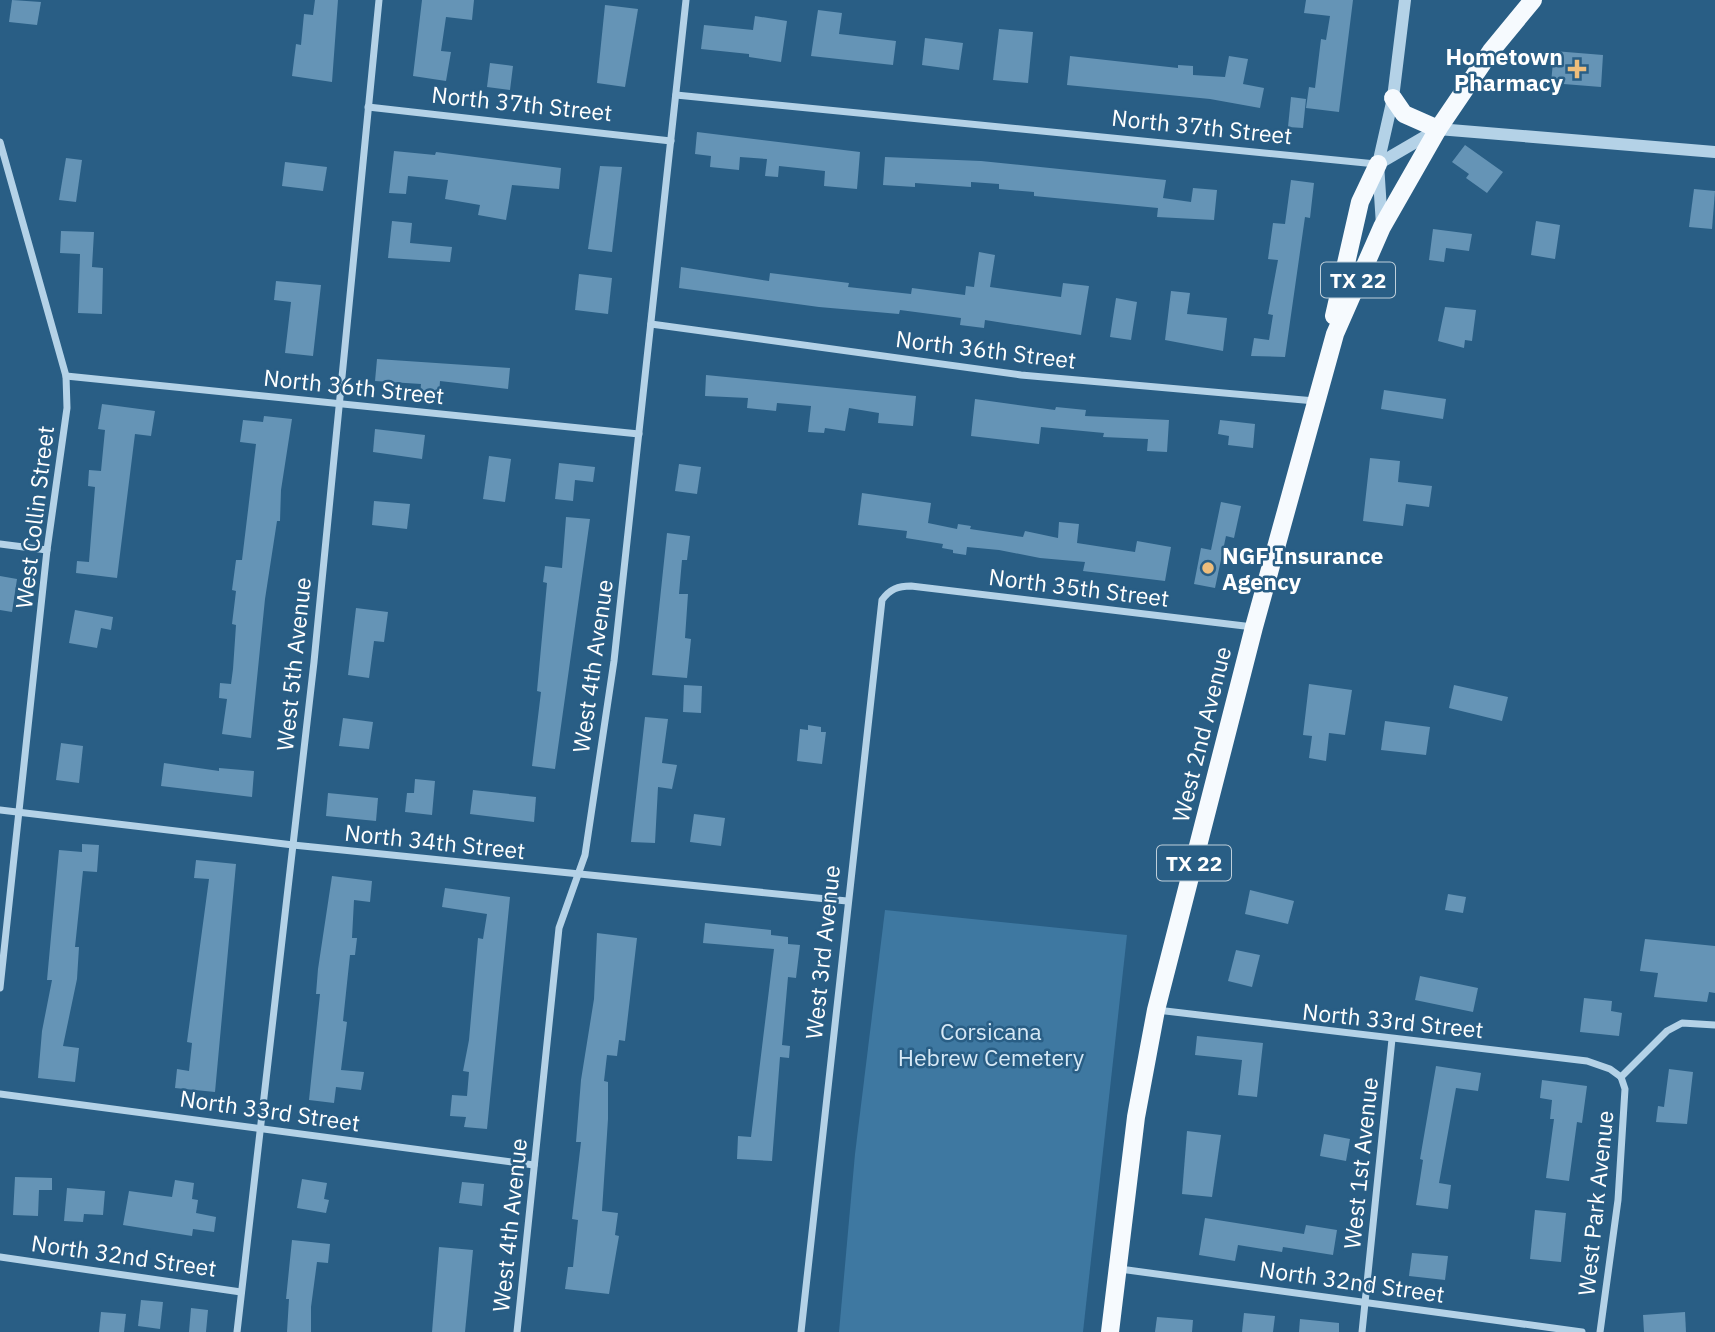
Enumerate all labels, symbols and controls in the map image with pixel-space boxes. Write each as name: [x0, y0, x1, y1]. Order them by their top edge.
place label: Hometown Pharmacy: [1445, 41, 1564, 97]
marker: Hometown Pharmacy: [1569, 61, 1585, 77]
street label: North 37th Street: [430, 79, 614, 127]
street label: North 37th Street: [1110, 102, 1294, 150]
road number: TX 22: [1321, 262, 1395, 298]
street label: North 36th Street: [894, 323, 1078, 375]
street label: North 36th Street: [262, 362, 446, 410]
street label: West Collin Street: [8, 424, 60, 610]
place label: NGF Insurance Agency: [1222, 540, 1384, 596]
marker: NGF Insurance Agency: [1200, 560, 1216, 576]
street label: North 35th Street: [987, 561, 1171, 613]
street label: West 5th Avenue: [269, 576, 317, 752]
street label: West 4th Avenue: [565, 578, 619, 754]
street label: West 2nd Avenue: [1165, 643, 1237, 825]
street label: North 34th Street: [343, 817, 527, 865]
road number: TX 22: [1157, 846, 1231, 880]
street label: West 3rd Avenue: [798, 863, 846, 1041]
street label: North 33rd Street: [1301, 996, 1485, 1044]
park label: Corsicana Hebrew Cemetery: [898, 1016, 1085, 1072]
street label: West 1st Avenue: [1336, 1076, 1384, 1250]
street label: North 33rd Street: [178, 1082, 362, 1138]
street label: West Park Avenue: [1570, 1109, 1620, 1297]
street label: West 4th Avenue: [485, 1137, 533, 1313]
street label: North 32nd Street: [29, 1227, 219, 1283]
street label: North 32nd Street: [1257, 1253, 1447, 1309]

